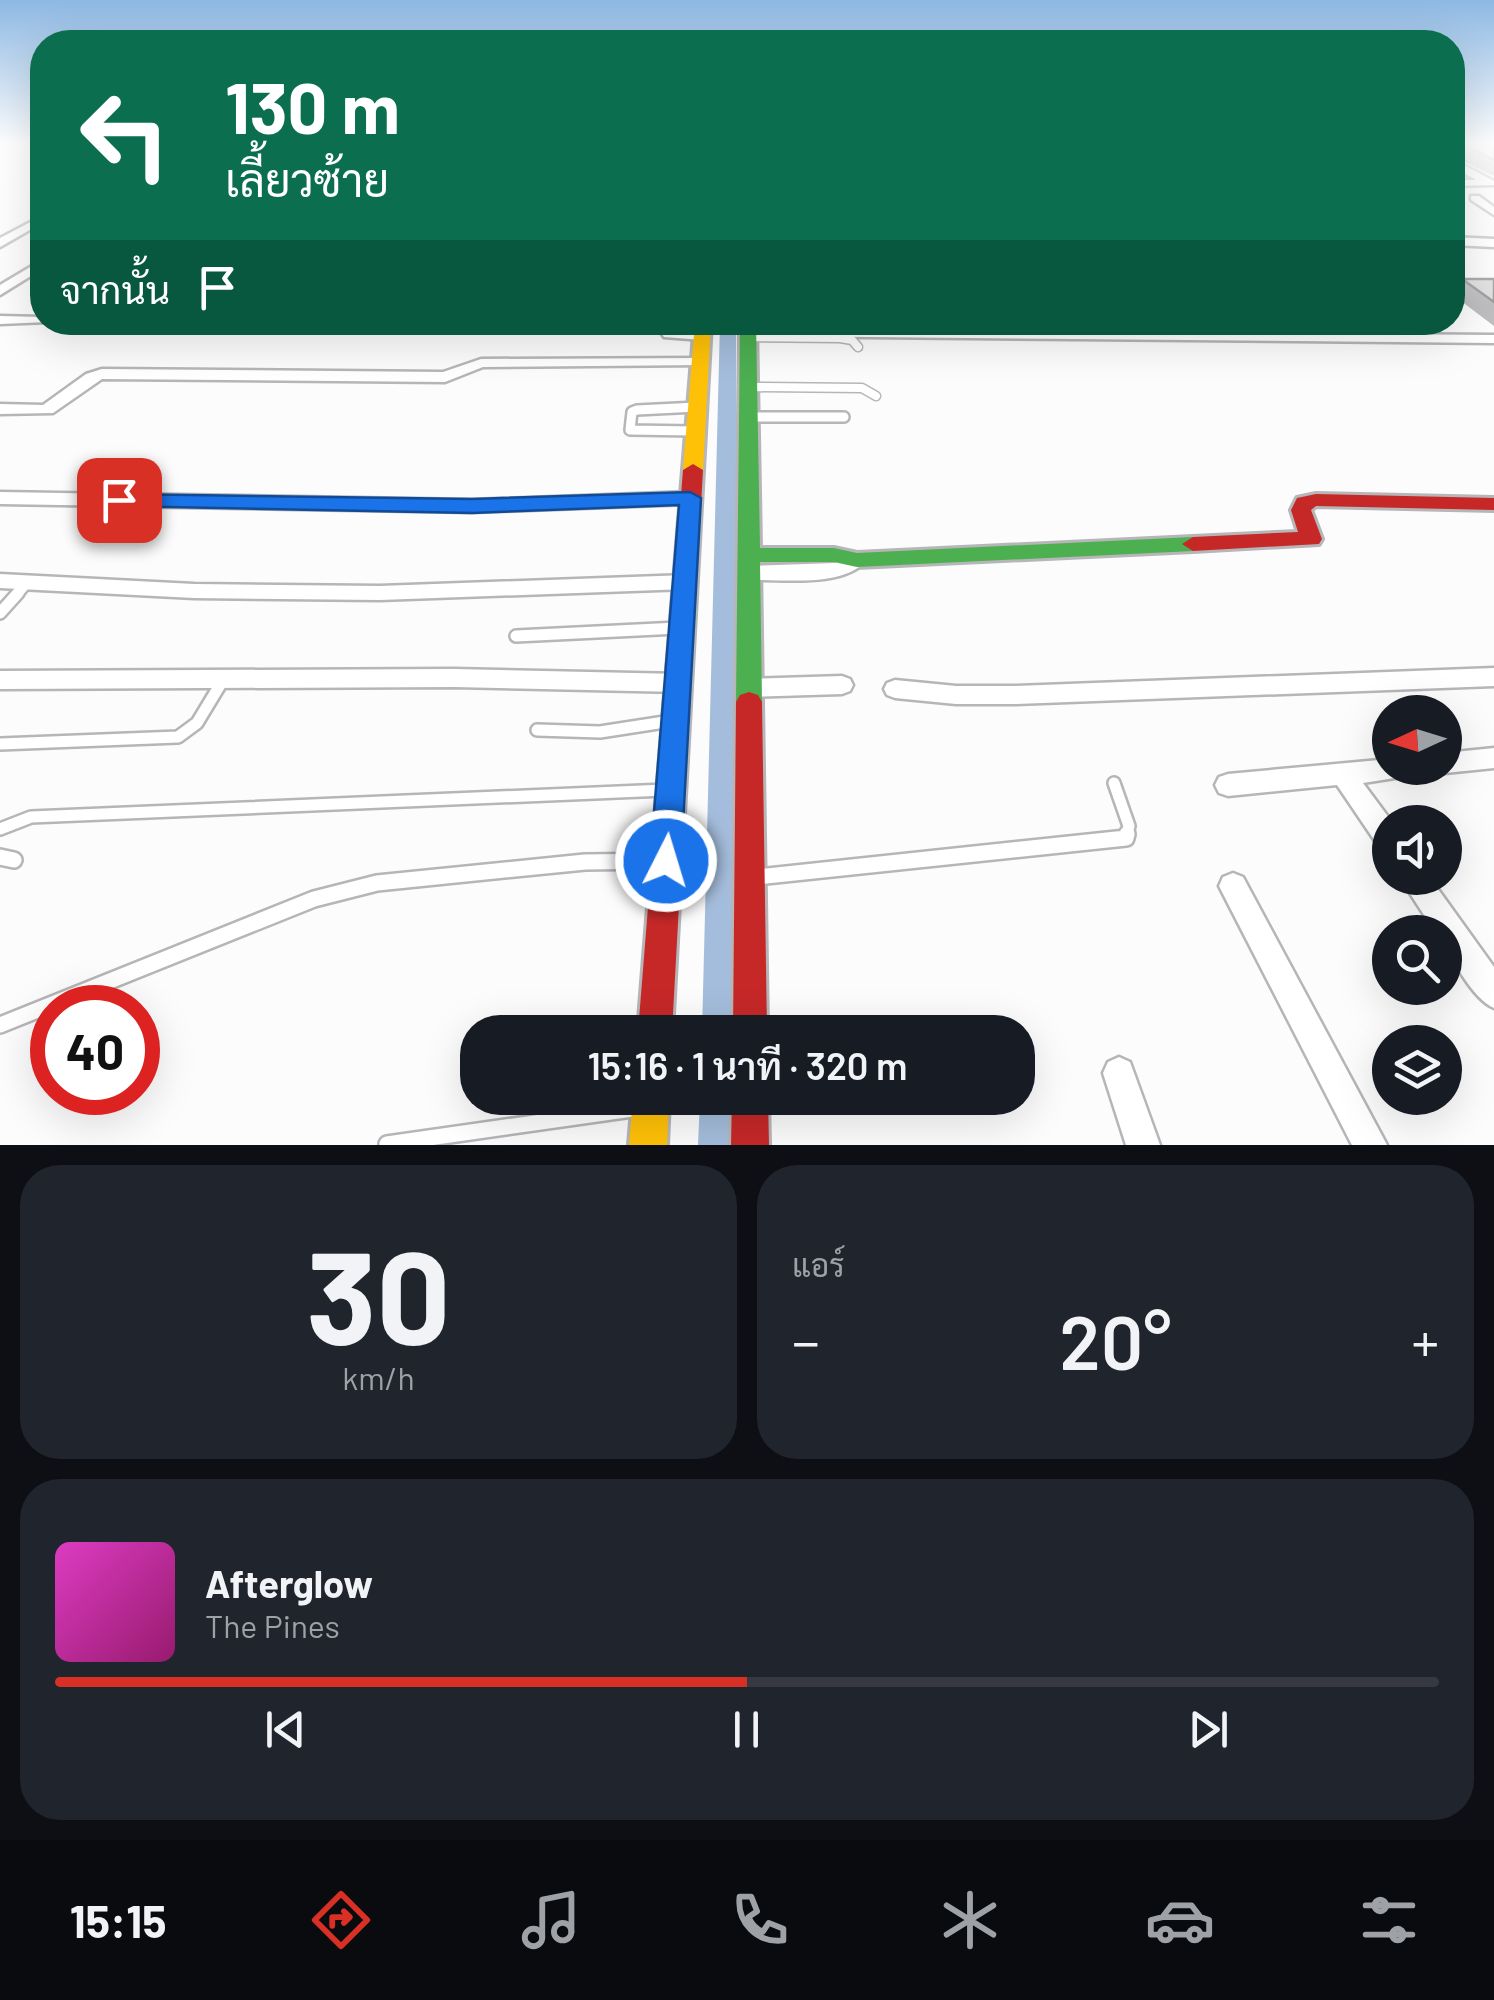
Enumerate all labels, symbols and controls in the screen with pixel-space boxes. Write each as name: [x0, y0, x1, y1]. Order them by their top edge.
text: 130 m: [225, 64, 400, 148]
icon: left: [60, 70, 190, 200]
text: เลี้ยวซ้าย: [225, 152, 389, 206]
icon: arrive: [190, 260, 245, 315]
text: จากนั้น: [60, 266, 170, 312]
pin: [77, 458, 162, 543]
icon: arrive: [92, 473, 147, 528]
north arrow: [1372, 695, 1462, 785]
map controls: [1372, 695, 1462, 1115]
button: sound: [1372, 805, 1462, 895]
position arrow: [614, 809, 718, 913]
button: search: [1372, 915, 1462, 1005]
speed limit sign: 40: [30, 985, 160, 1115]
button: layers: [1372, 1025, 1462, 1115]
text: 15:16 · 1 นาที · 320 m: [587, 1042, 908, 1088]
text: 30: [306, 1215, 451, 1371]
text: แอร์: [792, 1245, 845, 1283]
text: 20°: [1059, 1295, 1172, 1385]
text: −: [792, 1307, 820, 1373]
text: +: [1411, 1307, 1439, 1373]
text: km/h: [342, 1358, 415, 1396]
text: Afterglow: [205, 1560, 373, 1606]
text: The Pines: [205, 1606, 340, 1644]
icon: previous: [258, 1702, 313, 1757]
icon: pause: [719, 1702, 774, 1757]
icon: next: [1181, 1702, 1236, 1757]
icon: directions: [306, 1885, 376, 1955]
icon: music: [516, 1885, 586, 1955]
icon: phone: [725, 1885, 795, 1955]
icon: climate: [935, 1885, 1005, 1955]
icon: car: [1145, 1885, 1215, 1955]
icon: filters: [1354, 1885, 1424, 1955]
text: 15:15: [70, 1893, 167, 1947]

